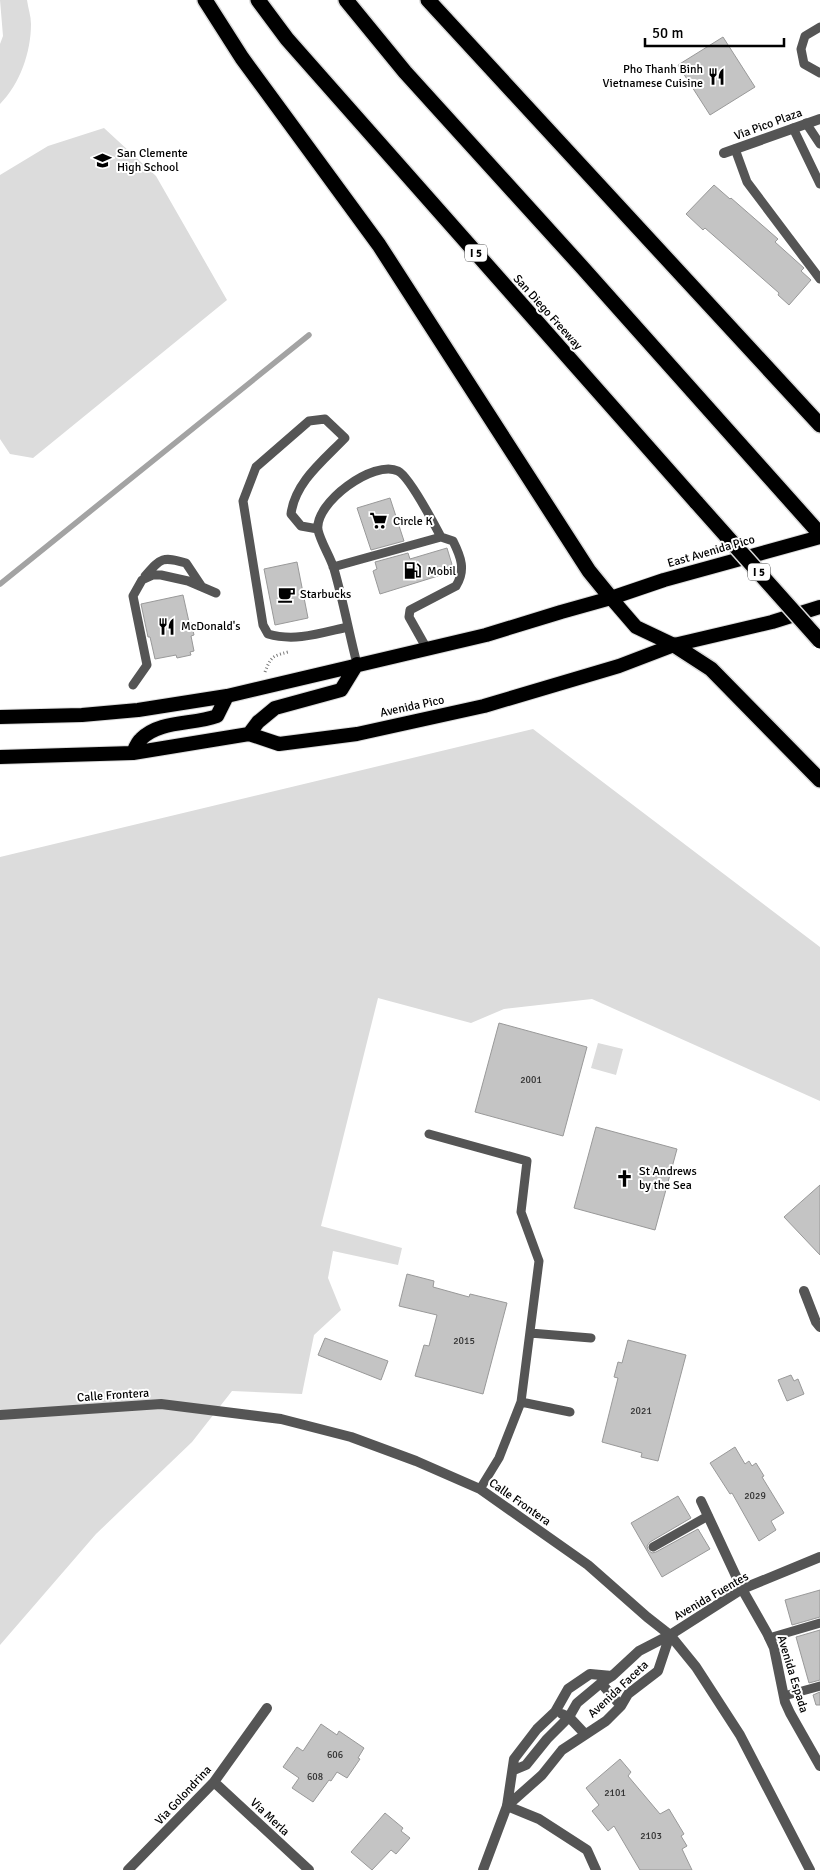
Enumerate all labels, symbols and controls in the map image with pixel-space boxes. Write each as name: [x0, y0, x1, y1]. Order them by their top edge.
scale bar: [645, 15, 784, 47]
text: 50 m: [652, 24, 683, 42]
place label: Pho Thanh Binh Vietnamese Cuisine: [603, 62, 703, 91]
restaurant icon: Pho Thanh Binh Vietnamese Cuisine: [707, 66, 727, 86]
street label: Via Pico Plaza: [732, 105, 804, 144]
place label: San Clemente High School: [117, 146, 188, 175]
school or university icon: San Clemente High School: [93, 150, 113, 170]
road number: I 5: [465, 244, 487, 262]
street label: San Diego Freeway: [510, 272, 586, 353]
supermarket icon: Circle K: [369, 511, 389, 531]
place label: Circle K: [393, 514, 433, 529]
street label: East Avenida Pico: [666, 532, 757, 571]
fuel station icon: Mobil: [403, 561, 423, 581]
place label: Mobil: [427, 564, 457, 579]
road number: I 5: [748, 564, 770, 580]
cafe icon: Starbucks: [276, 584, 296, 604]
place label: Starbucks: [300, 587, 351, 602]
restaurant icon: McDonald's: [157, 616, 177, 636]
place label: McDonald's: [181, 619, 241, 634]
street label: Avenida Pico: [379, 692, 446, 721]
house number: 2001: [520, 1074, 542, 1086]
place label: St Andrews by the Sea: [639, 1164, 697, 1193]
church icon: St Andrews by the Sea: [615, 1168, 635, 1188]
house number: 2015: [453, 1335, 475, 1347]
street label: Calle Frontera: [77, 1385, 150, 1405]
house number: 2021: [630, 1405, 652, 1417]
street label: Calle Frontera: [486, 1476, 554, 1529]
house number: 2029: [744, 1490, 766, 1502]
street label: Avenida Fuentes: [671, 1569, 751, 1624]
street label: Avenida Espada: [774, 1634, 811, 1715]
street label: Avenida Faceta: [585, 1658, 652, 1721]
house number: 606: [327, 1749, 343, 1761]
street label: Via Golondrina: [152, 1762, 215, 1828]
house number: 608: [307, 1771, 323, 1783]
house number: 2101: [604, 1787, 626, 1799]
street label: Via Merla: [247, 1795, 293, 1839]
house number: 2103: [640, 1830, 662, 1842]

